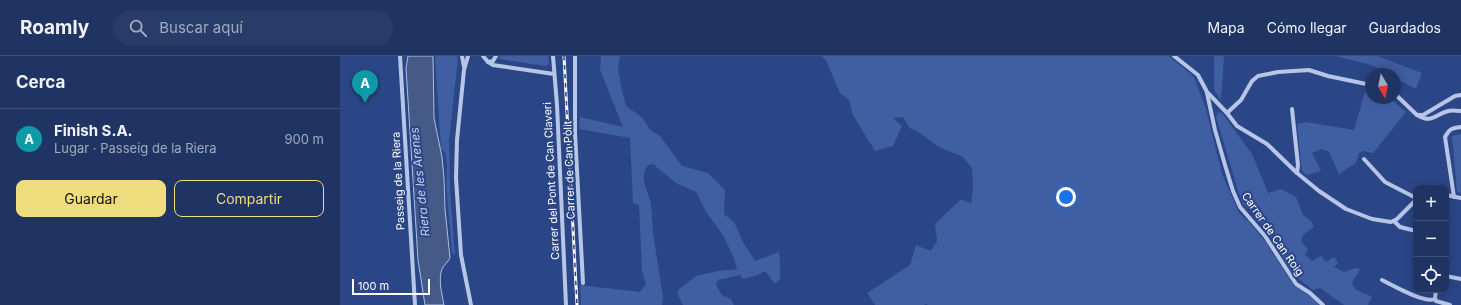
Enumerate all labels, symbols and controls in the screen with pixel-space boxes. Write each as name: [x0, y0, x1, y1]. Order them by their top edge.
search box: [113, 10, 393, 46]
text: Roamly: [20, 16, 89, 39]
icon: search: [127, 17, 149, 39]
text: Buscar aquí: [159, 18, 243, 37]
text: Mapa: [1208, 19, 1245, 36]
text: Cómo llegar: [1267, 19, 1347, 36]
text: Guardados: [1369, 19, 1441, 36]
north arrow: [1365, 68, 1401, 104]
pin: A: [352, 70, 378, 103]
text: Cerca: [16, 72, 65, 92]
street label: Carrer del Pont de Can Claveri: [540, 102, 562, 260]
street label: Carrer de Can Pòlit: [560, 120, 578, 220]
text: Finish S.A.: [54, 121, 133, 140]
water label: Riera de les Arenes: [406, 127, 433, 237]
text: A: [24, 131, 34, 147]
text: 900 m: [284, 131, 324, 147]
street label: Passeig de la Riera: [388, 132, 408, 230]
text: Lugar · Passeig de la Riera: [54, 140, 217, 156]
button: Guardar: [16, 180, 166, 217]
button: Compartir: [174, 180, 324, 217]
map controls: [1413, 185, 1449, 293]
button: +: [1413, 185, 1449, 221]
your location: [1056, 187, 1076, 207]
street label: Carrer de Can Roig: [1239, 189, 1307, 279]
button: −: [1413, 221, 1449, 257]
button: locate: [1413, 257, 1449, 293]
scale bar: [352, 277, 430, 296]
text: 100 m: [358, 279, 389, 293]

